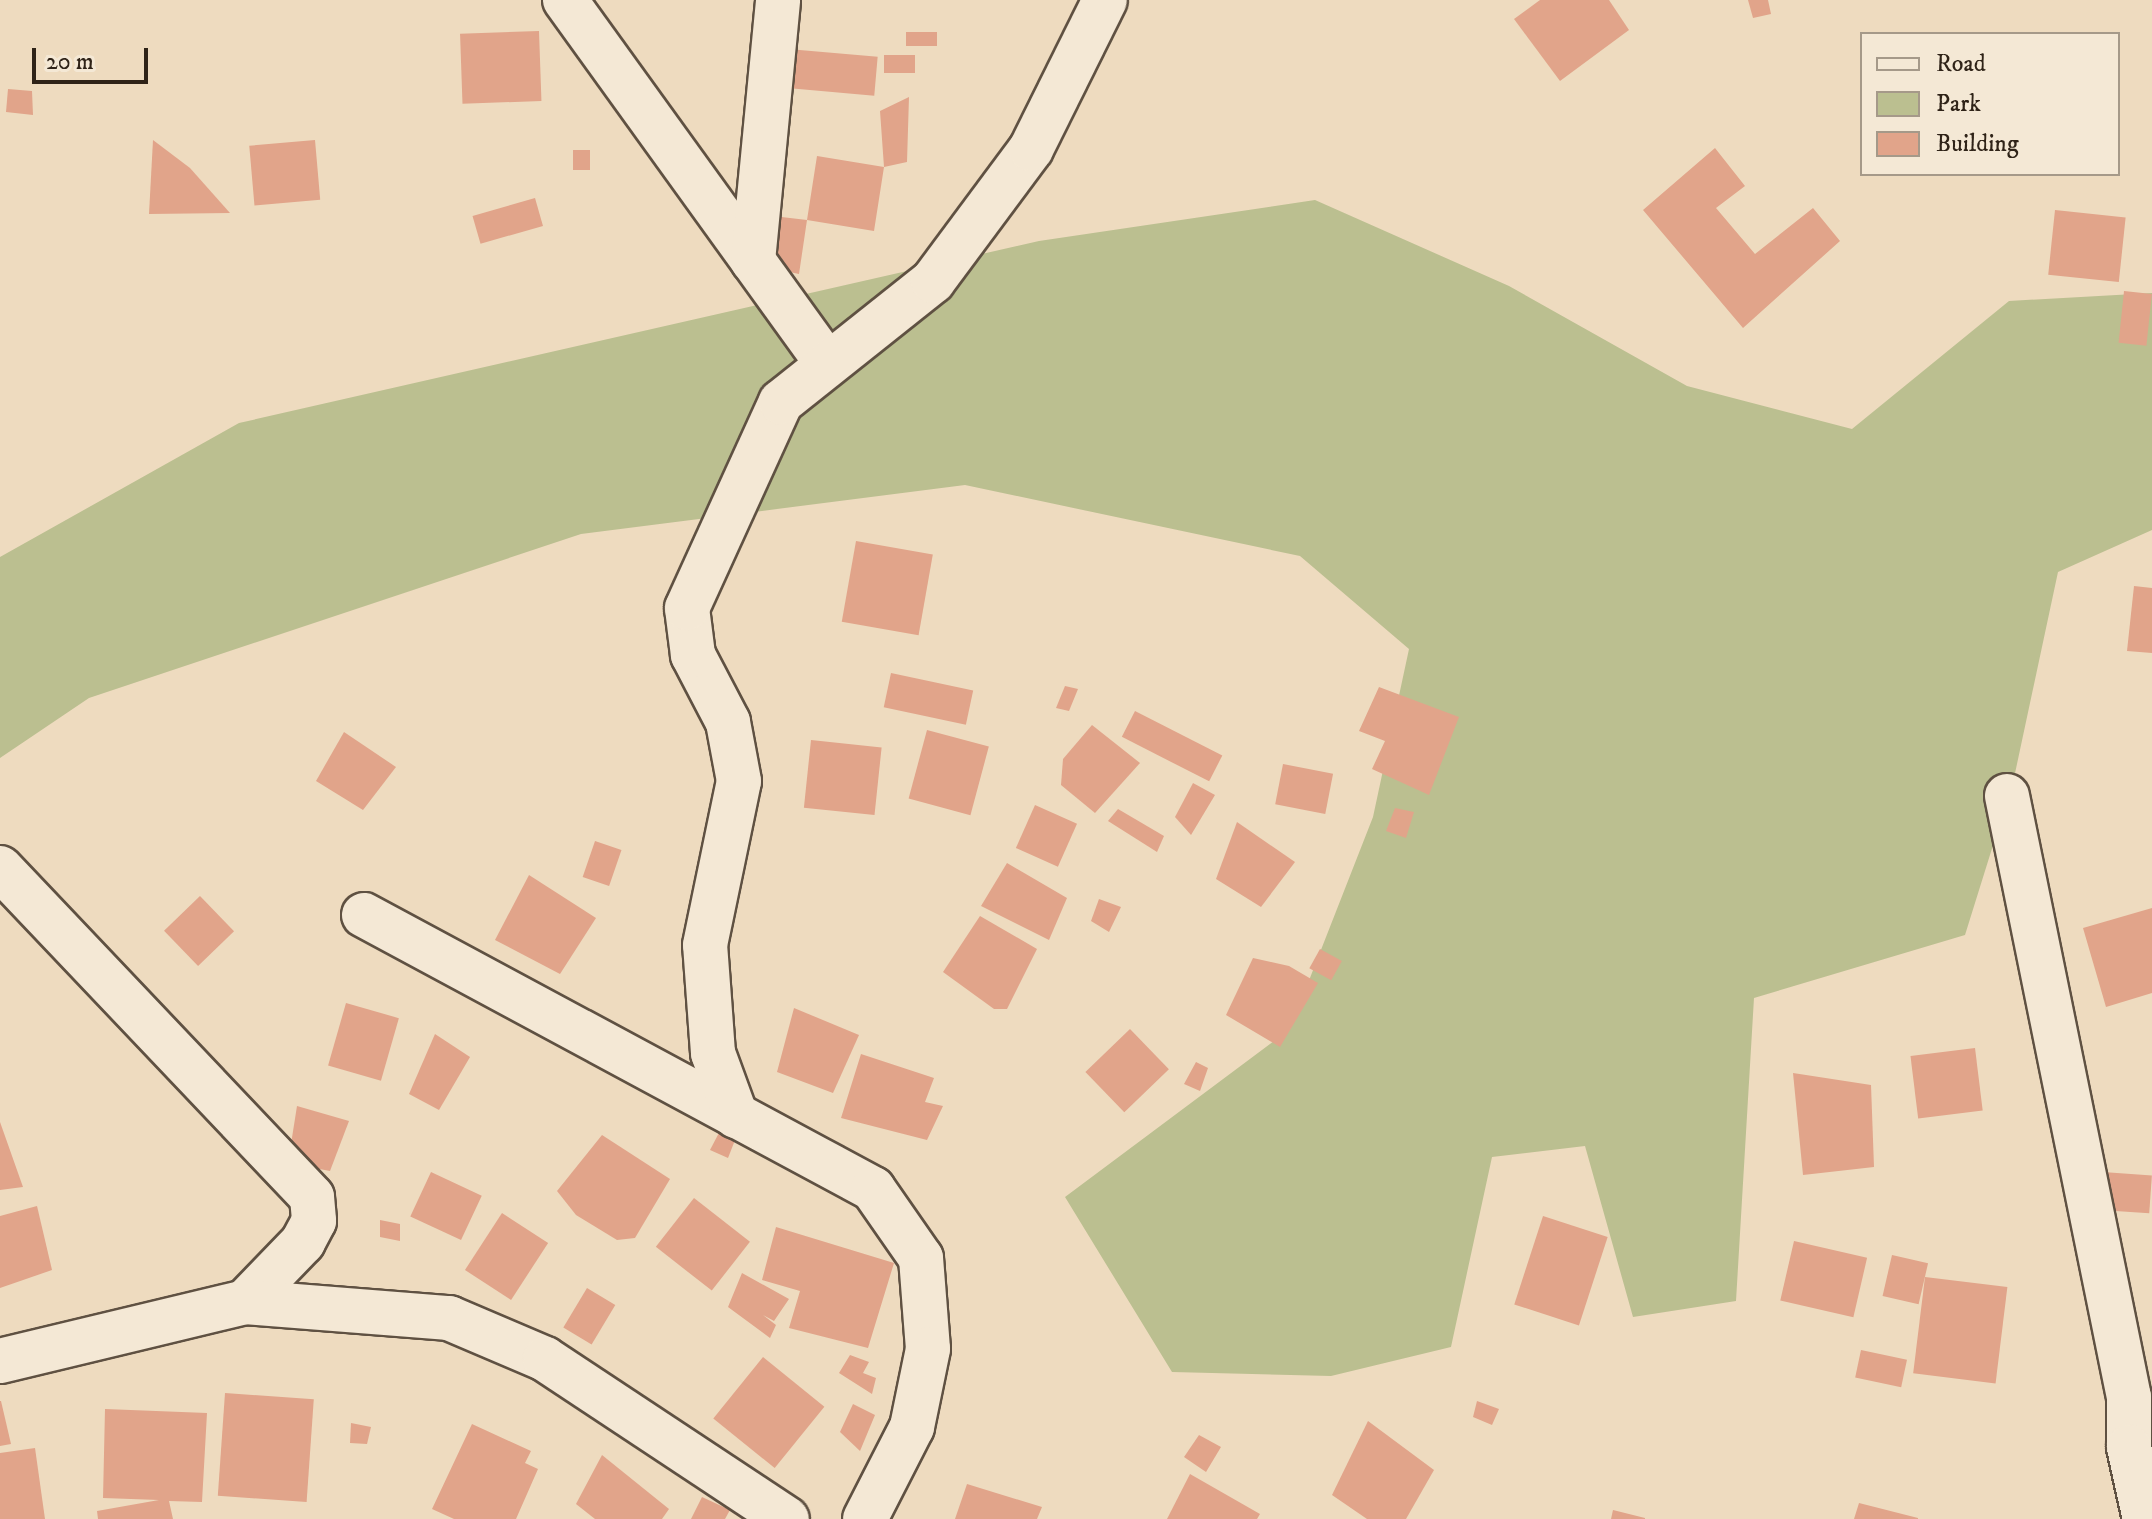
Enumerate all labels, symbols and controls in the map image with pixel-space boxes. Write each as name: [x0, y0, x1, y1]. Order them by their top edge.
scale bar: [36, 32, 152, 82]
legend: [1860, 32, 2120, 176]
text: 20 m: [46, 47, 94, 77]
text: Road: [1936, 49, 1986, 79]
text: Park: [1936, 89, 1981, 119]
text: Building: [1936, 129, 2019, 159]

